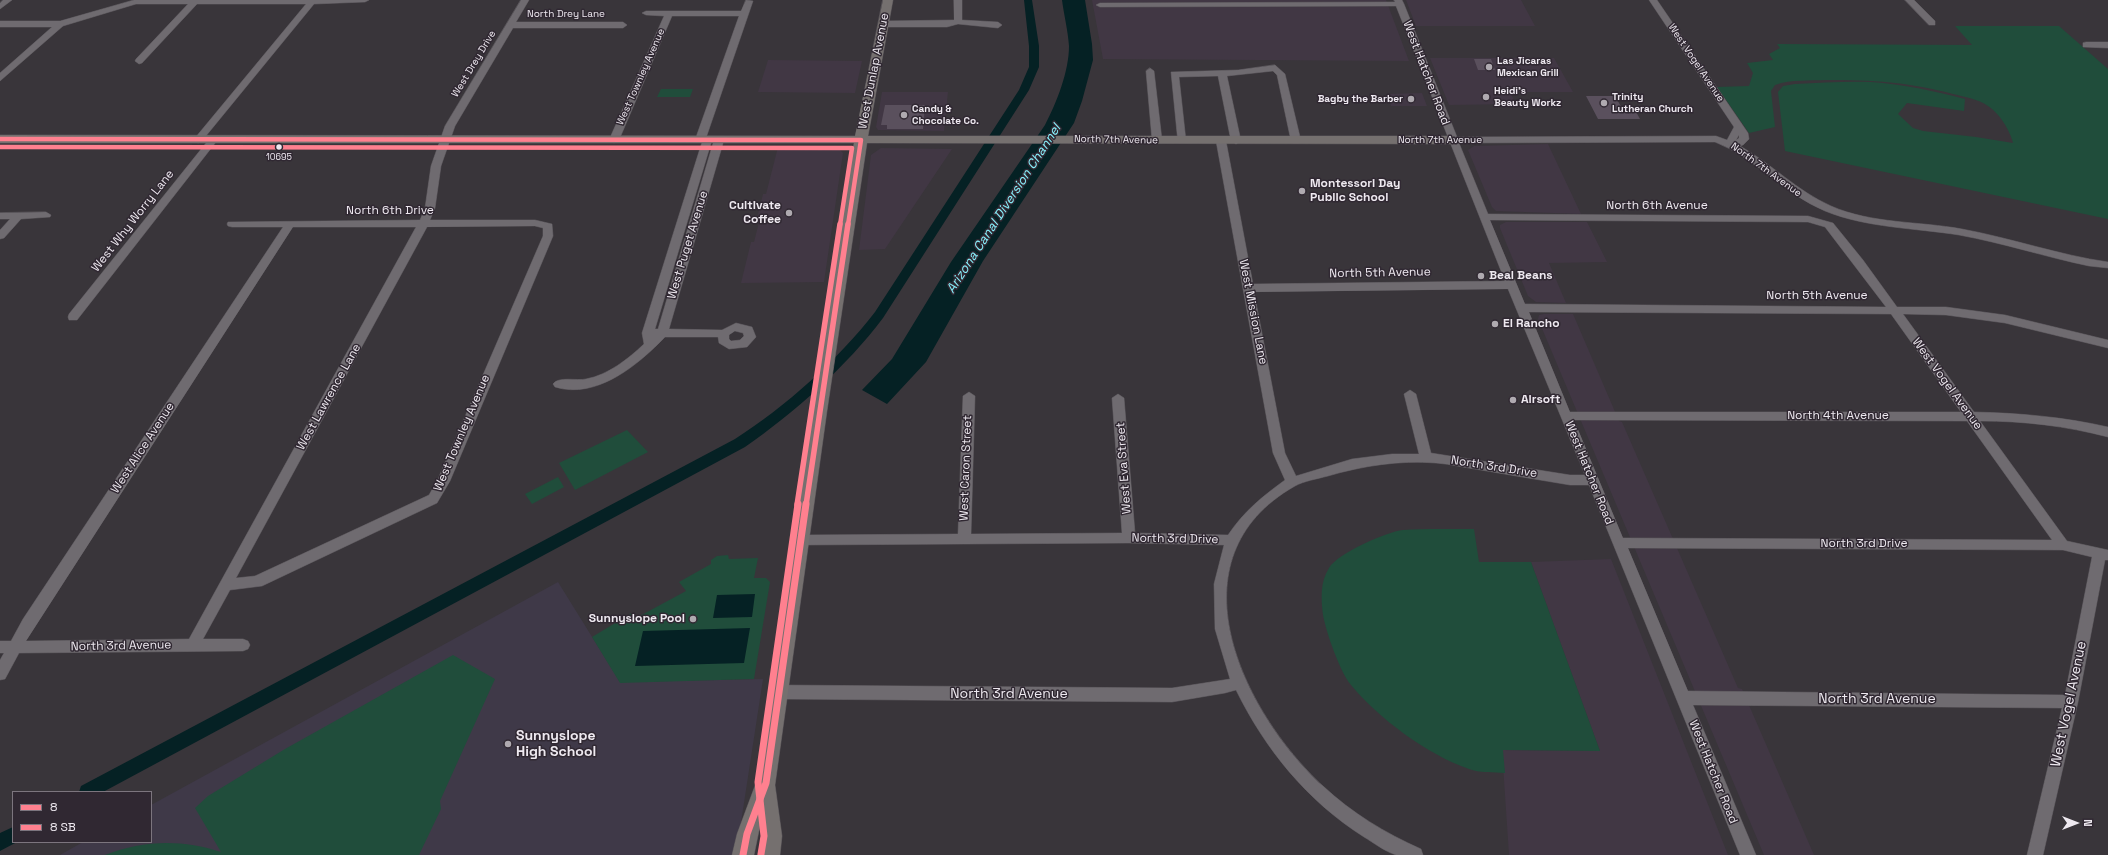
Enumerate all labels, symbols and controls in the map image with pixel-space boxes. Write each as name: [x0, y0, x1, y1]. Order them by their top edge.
street label: North Drey Lane: [527, 8, 605, 20]
street label: West Dunlap Avenue: [856, 12, 892, 130]
street label: West Hatcher Road: [1399, 19, 1453, 127]
street label: West Vogel Avenue: [1665, 22, 1727, 104]
street label: West Townley Avenue: [614, 27, 668, 127]
street label: West Drey Drive: [449, 28, 499, 100]
place label: Las Jicaras Mexican Grill: [1497, 55, 1559, 78]
marker: Las Jicaras Mexican Grill: [1484, 62, 1494, 72]
place label: Heidi's Beauty Workz: [1494, 85, 1561, 108]
place label: Trinity Lutheran Church: [1612, 91, 1693, 114]
marker: Heidi's Beauty Workz: [1481, 92, 1491, 102]
place label: Bagby the Barber: [1318, 93, 1403, 105]
marker: Bagby the Barber: [1406, 94, 1416, 104]
marker: Trinity Lutheran Church: [1599, 98, 1609, 108]
place label: Candy & Chocolate Co.: [912, 103, 979, 126]
marker: Candy & Chocolate Co.: [899, 110, 909, 120]
water label: Arizona Canal Diversion Channel: [943, 122, 1065, 296]
street label: North 7th Avenue: [1074, 133, 1158, 147]
street label: North 7th Avenue: [1398, 134, 1482, 146]
street label: North 7th Avenue: [1728, 140, 1804, 200]
marker: 10695: [274, 142, 284, 152]
place label: 10695: [266, 153, 292, 163]
street label: West Why Worry Lane: [89, 167, 177, 275]
place label: Montessori Day Public School: [1310, 177, 1400, 205]
marker: Montessori Day Public School: [1297, 186, 1307, 196]
street label: West Puget Avenue: [665, 189, 711, 301]
place label: Cultivate Coffee: [729, 199, 781, 227]
street label: North 6th Avenue: [1606, 199, 1708, 213]
street label: North 6th Drive: [346, 204, 434, 218]
marker: Cultivate Coffee: [784, 208, 794, 218]
street label: West Mission Lane: [1236, 258, 1270, 366]
street label: North 5th Avenue: [1329, 265, 1431, 281]
place label: Beal Beans: [1489, 269, 1553, 283]
marker: Beal Beans: [1476, 271, 1486, 281]
street label: North 5th Avenue: [1766, 289, 1868, 303]
place label: El Rancho: [1503, 317, 1560, 331]
marker: El Rancho: [1490, 319, 1500, 329]
street label: West Vogel Avenue: [1909, 335, 1985, 433]
street label: West Lawrence Lane: [294, 341, 364, 453]
street label: West Townley Avenue: [431, 373, 493, 493]
place label: Airsoft: [1521, 393, 1560, 407]
marker: Airsoft: [1508, 395, 1518, 405]
street label: West Alice Avenue: [108, 400, 178, 496]
street label: North 4th Avenue: [1787, 409, 1889, 423]
street label: West Caron Street: [957, 415, 975, 521]
street label: West Hatcher Road: [1562, 419, 1616, 527]
street label: West Eva Street: [1114, 422, 1134, 514]
street label: North 3rd Drive: [1450, 453, 1538, 481]
street label: North 3rd Drive: [1131, 531, 1219, 547]
street label: North 3rd Drive: [1821, 537, 1907, 551]
place label: Sunnyslope Pool: [589, 612, 685, 626]
marker: Sunnyslope Pool: [688, 614, 698, 624]
street label: North 3rd Avenue: [71, 638, 171, 654]
street label: West Vogel Avenue: [2047, 640, 2091, 768]
street label: North 3rd Avenue: [950, 686, 1068, 702]
street label: North 3rd Avenue: [1818, 691, 1936, 707]
street label: West Hatcher Road: [1686, 718, 1740, 826]
place label: Sunnyslope High School: [516, 728, 596, 760]
marker: Sunnyslope High School: [503, 739, 513, 749]
legend: [12, 791, 152, 843]
text: 8: [50, 799, 57, 815]
north arrow: [2056, 803, 2096, 843]
text: 8 SB: [50, 819, 76, 835]
text: N: [2081, 819, 2095, 827]

